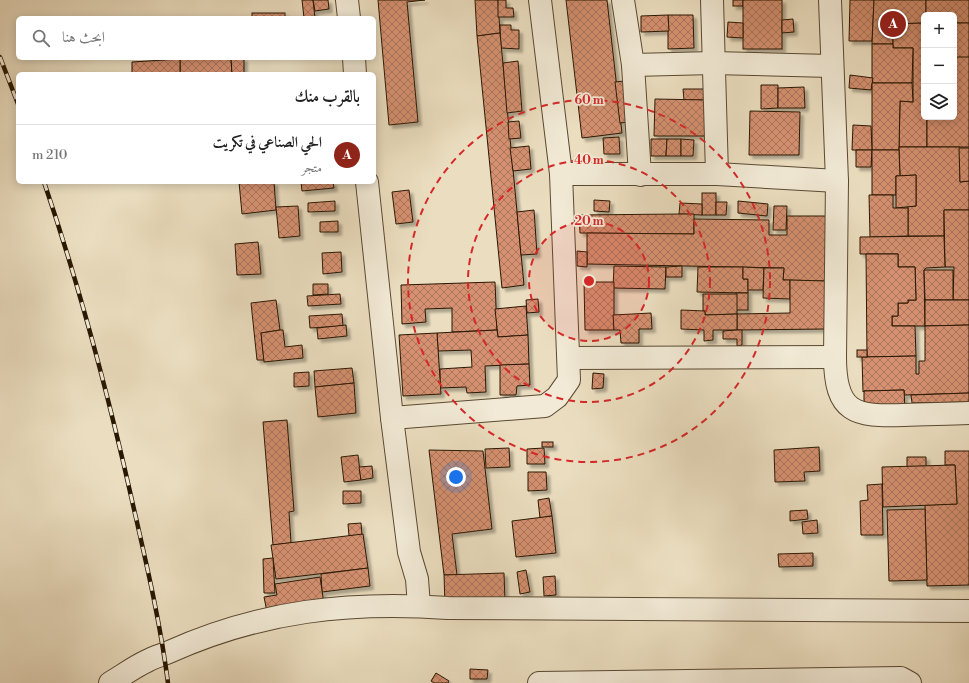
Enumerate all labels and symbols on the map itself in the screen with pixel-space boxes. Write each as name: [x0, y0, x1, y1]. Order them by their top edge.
pin: A: [880, 9, 906, 39]
text: 60 m: [574, 93, 604, 108]
text: 40 m: [574, 153, 604, 168]
text: 20 m: [574, 214, 604, 229]
centre of rings: [582, 274, 596, 288]
your location: [446, 467, 466, 487]

